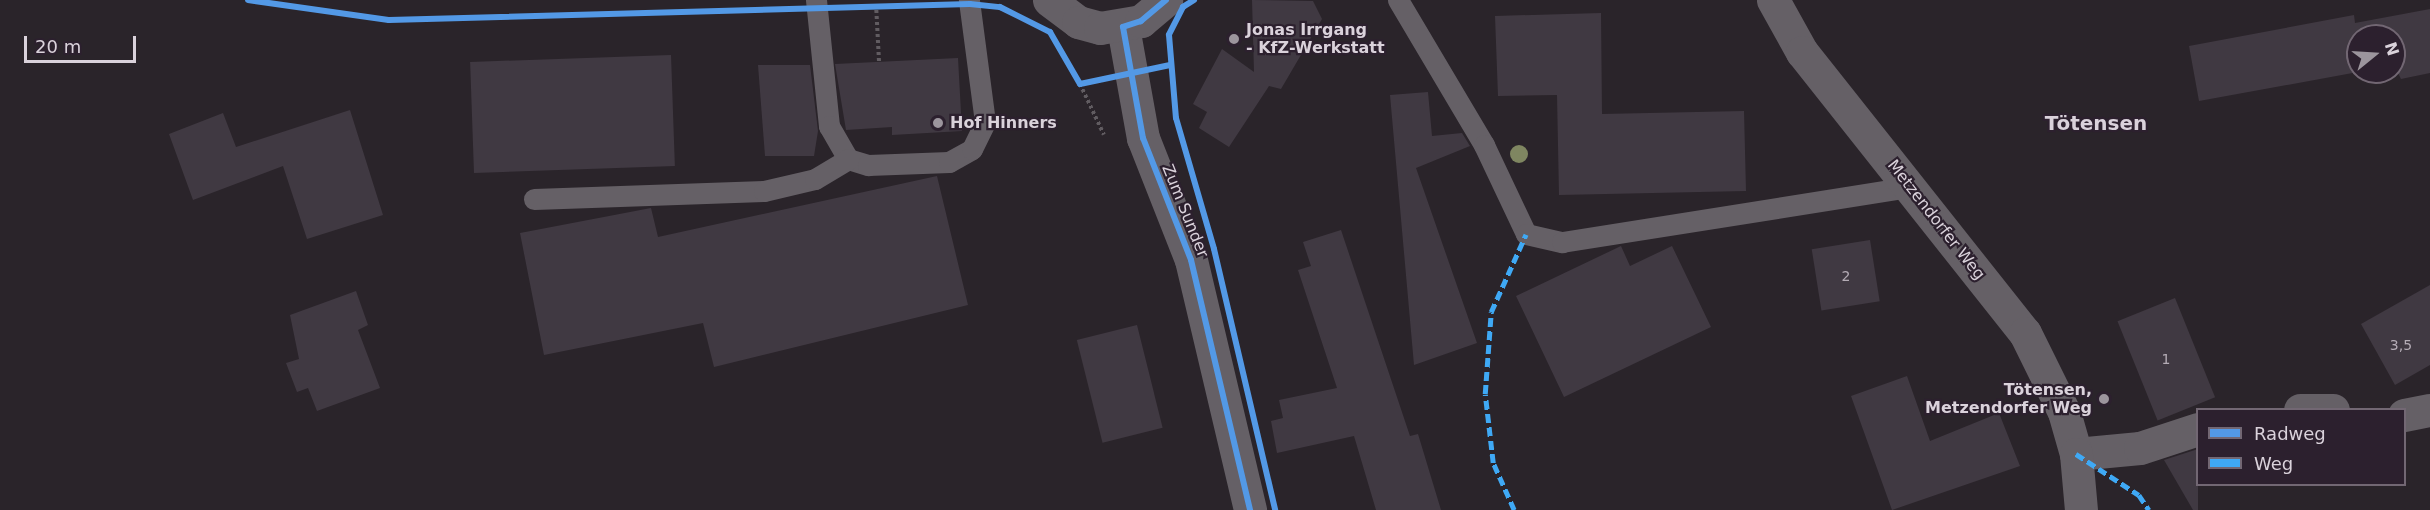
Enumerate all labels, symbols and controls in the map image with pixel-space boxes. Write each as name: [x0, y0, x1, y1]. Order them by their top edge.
place label: Jonas Irrgang - KfZ-Werkstatt: [1246, 20, 1385, 58]
scale bar: [27, 24, 140, 62]
north arrow: [2346, 24, 2406, 84]
marker: Jonas Irrgang - KfZ-Werkstatt: [1227, 32, 1241, 46]
text: 20 m: [35, 36, 81, 57]
text: N: [2381, 40, 2403, 58]
district label: Tötensen: [2045, 111, 2147, 135]
place label: Hof Hinners: [950, 113, 1057, 133]
marker: Hof Hinners: [931, 116, 945, 130]
street label: Metzendorfer Weg: [1883, 156, 1989, 284]
street label: Zum Sunder: [1158, 162, 1212, 260]
house number: 2: [1842, 268, 1850, 284]
house number: 3,5: [2390, 337, 2412, 353]
house number: 1: [2162, 351, 2170, 367]
place label: Tötensen, Metzendorfer Weg: [1925, 380, 2092, 418]
marker: Tötensen, Metzendorfer Weg: [2097, 392, 2111, 406]
legend: [2196, 408, 2406, 486]
text: Radweg: [2254, 423, 2326, 444]
text: Weg: [2254, 453, 2293, 474]

